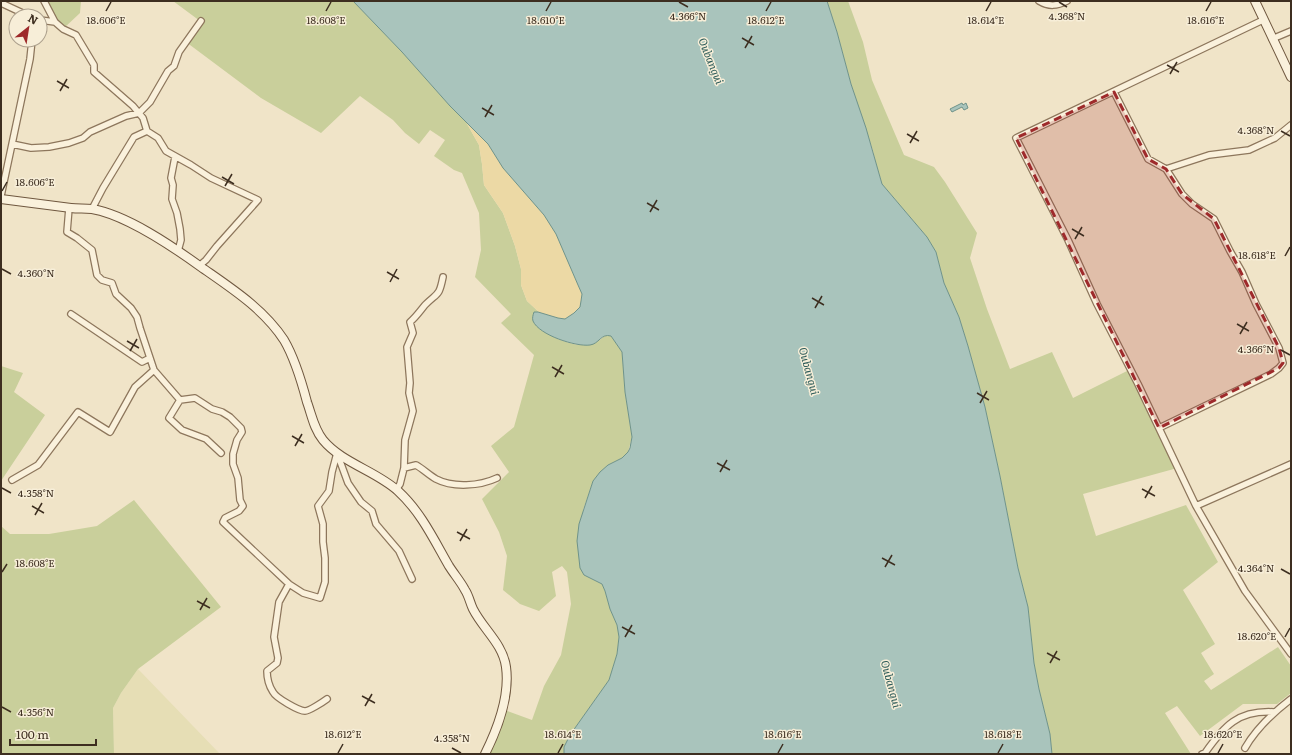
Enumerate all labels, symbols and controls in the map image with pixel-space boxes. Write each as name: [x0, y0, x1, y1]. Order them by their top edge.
north arrow: [8, 8, 48, 48]
text: 4.366°N: [670, 8, 706, 23]
text: 4.368°N: [1049, 8, 1085, 23]
text: N: [26, 9, 41, 28]
text: 18.606°E: [86, 12, 126, 27]
text: 18.608°E: [306, 12, 346, 27]
text: 18.610°E: [527, 12, 565, 27]
text: 18.612°E: [747, 12, 785, 27]
text: 18.614°E: [968, 12, 1004, 27]
text: 18.616°E: [1187, 12, 1225, 27]
water label: Oubangui: [695, 35, 729, 87]
text: 4.368°N: [1238, 122, 1274, 137]
text: 18.606°E: [15, 174, 55, 189]
text: 18.618°E: [1238, 247, 1276, 262]
text: 4.360°N: [17, 265, 55, 280]
text: 4.366°N: [1238, 341, 1274, 356]
water label: Oubangui: [796, 345, 824, 397]
text: 4.358°N: [18, 485, 54, 500]
text: 18.608°E: [15, 555, 55, 570]
text: 4.364°N: [1238, 560, 1274, 575]
text: 18.620°E: [1238, 628, 1276, 643]
water label: Oubangui: [878, 658, 906, 710]
text: 4.356°N: [18, 704, 54, 719]
scale bar: [10, 721, 96, 747]
text: 100 m: [16, 725, 49, 743]
text: 18.612°E: [324, 726, 362, 741]
text: 18.614°E: [545, 726, 581, 741]
text: 18.616°E: [764, 726, 802, 741]
text: 18.618°E: [984, 726, 1022, 741]
text: 18.620°E: [1204, 726, 1242, 741]
text: 4.358°N: [434, 730, 470, 745]

